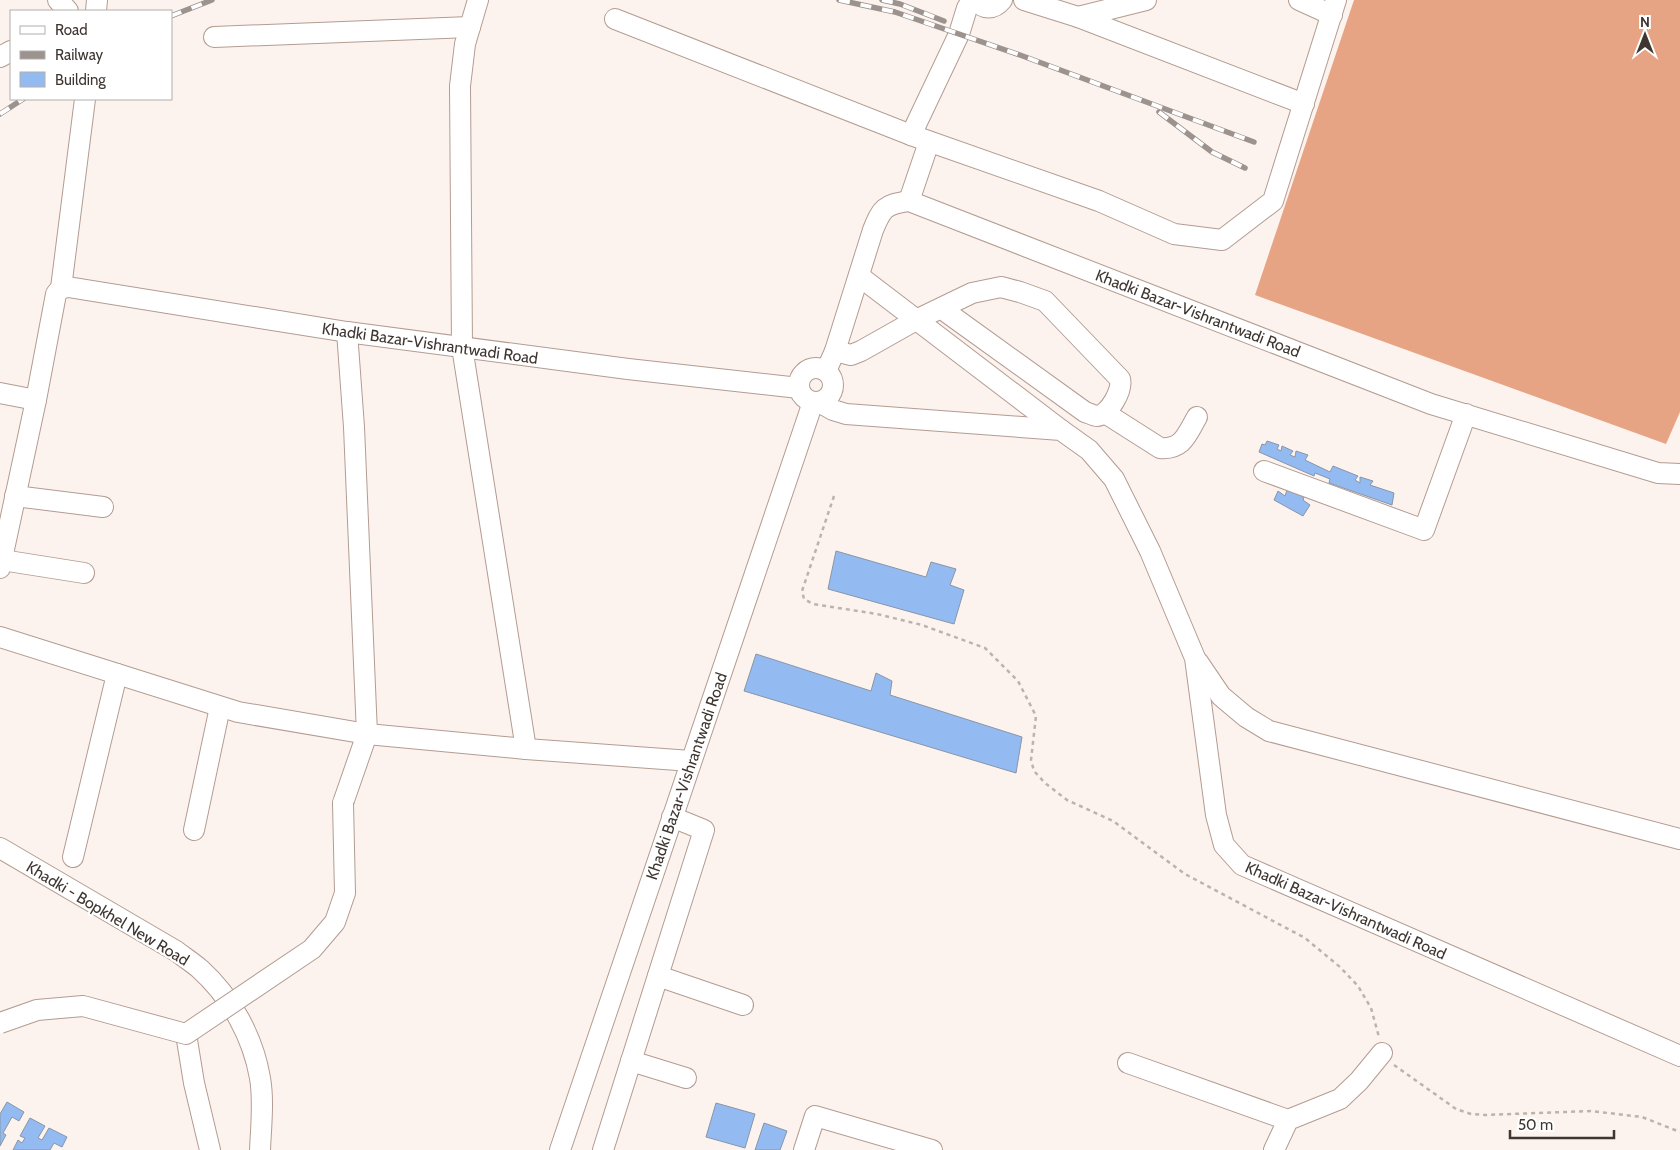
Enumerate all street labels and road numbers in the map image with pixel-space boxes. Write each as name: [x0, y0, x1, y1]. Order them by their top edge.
street label: Khadki Bazar-Vishrantwadi Road: [1093, 266, 1303, 361]
street label: Khadki Bazar-Vishrantwadi Road: [321, 319, 539, 368]
street label: Khadki Bazar-Vishrantwadi Road: [642, 670, 731, 882]
street label: Khadki - Bopkhel New Road: [23, 857, 193, 970]
street label: Khadki Bazar-Vishrantwadi Road: [1242, 857, 1449, 963]

